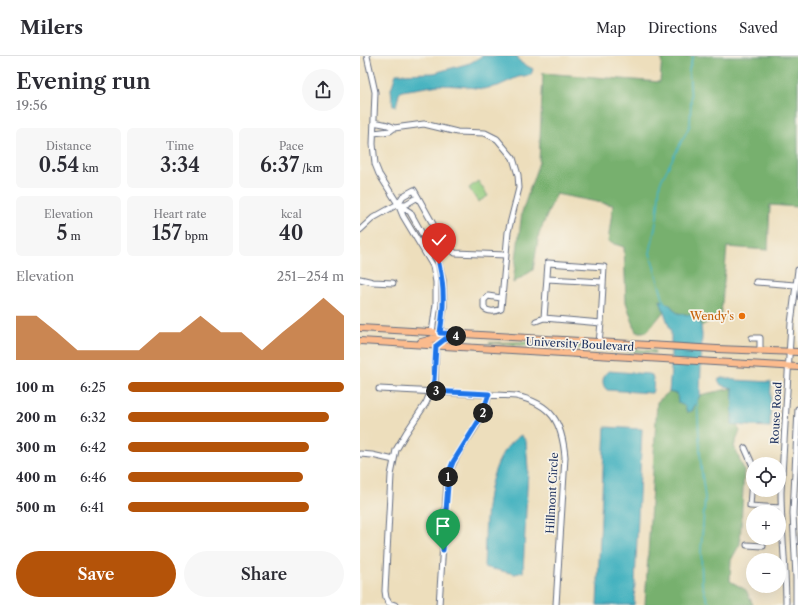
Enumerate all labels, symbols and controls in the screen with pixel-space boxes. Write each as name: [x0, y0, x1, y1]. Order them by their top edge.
text: Milers: [20, 16, 83, 39]
text: Map: [596, 19, 626, 37]
text: Directions: [648, 19, 717, 37]
text: Saved: [739, 19, 778, 37]
text: Evening run: [16, 68, 151, 95]
button: share: [302, 69, 344, 111]
text: 19:56: [16, 97, 47, 113]
text: Distance: [46, 139, 91, 153]
text: Time: [166, 139, 194, 153]
text: Pace: [279, 139, 304, 153]
text: 0.54: [39, 153, 79, 177]
text: 3:34: [160, 153, 200, 177]
text: 6:37: [260, 153, 299, 177]
text: km: [79, 161, 99, 175]
text: /km: [299, 161, 323, 175]
text: Elevation: [44, 207, 93, 221]
text: Heart rate: [153, 207, 207, 221]
text: kcal: [281, 207, 302, 221]
text: 5: [57, 221, 68, 245]
text: 157: [152, 221, 182, 245]
text: 40: [279, 221, 304, 245]
pin: [422, 223, 456, 264]
text: m: [68, 229, 81, 243]
text: bpm: [182, 229, 208, 243]
icon: check: [428, 229, 450, 251]
text: Elevation: [16, 268, 74, 284]
text: 251–254 m: [277, 268, 344, 284]
place label: Wendy's: [689, 309, 734, 323]
marker: Wendy's: [737, 311, 747, 321]
pin: 4: [446, 326, 466, 346]
text: 4: [453, 329, 459, 343]
street label: University Boulevard: [525, 334, 635, 354]
text: 100 m: [16, 379, 55, 395]
text: 6:25: [80, 379, 106, 395]
pin: 3: [426, 381, 446, 401]
street label: Rouse Road: [767, 381, 785, 445]
text: 3: [433, 384, 439, 398]
pin: 2: [473, 403, 493, 423]
text: 2: [480, 406, 486, 420]
text: 200 m: [16, 409, 56, 425]
text: 6:32: [80, 409, 106, 425]
text: 300 m: [16, 439, 56, 455]
text: 6:42: [80, 439, 106, 455]
street label: Hillmont Circle: [543, 452, 561, 534]
map controls: [746, 457, 786, 593]
button: locate: [746, 457, 786, 497]
pin: 1: [438, 467, 458, 487]
text: 400 m: [16, 469, 56, 485]
text: 6:46: [80, 469, 106, 485]
text: 1: [446, 470, 450, 484]
text: 500 m: [16, 499, 56, 515]
text: 6:41: [80, 499, 104, 515]
button: +: [746, 505, 786, 545]
pin: [426, 509, 460, 550]
icon: arrive: [432, 515, 454, 537]
button: Save: [16, 551, 176, 597]
button: Share: [184, 551, 344, 597]
button: −: [746, 553, 786, 593]

